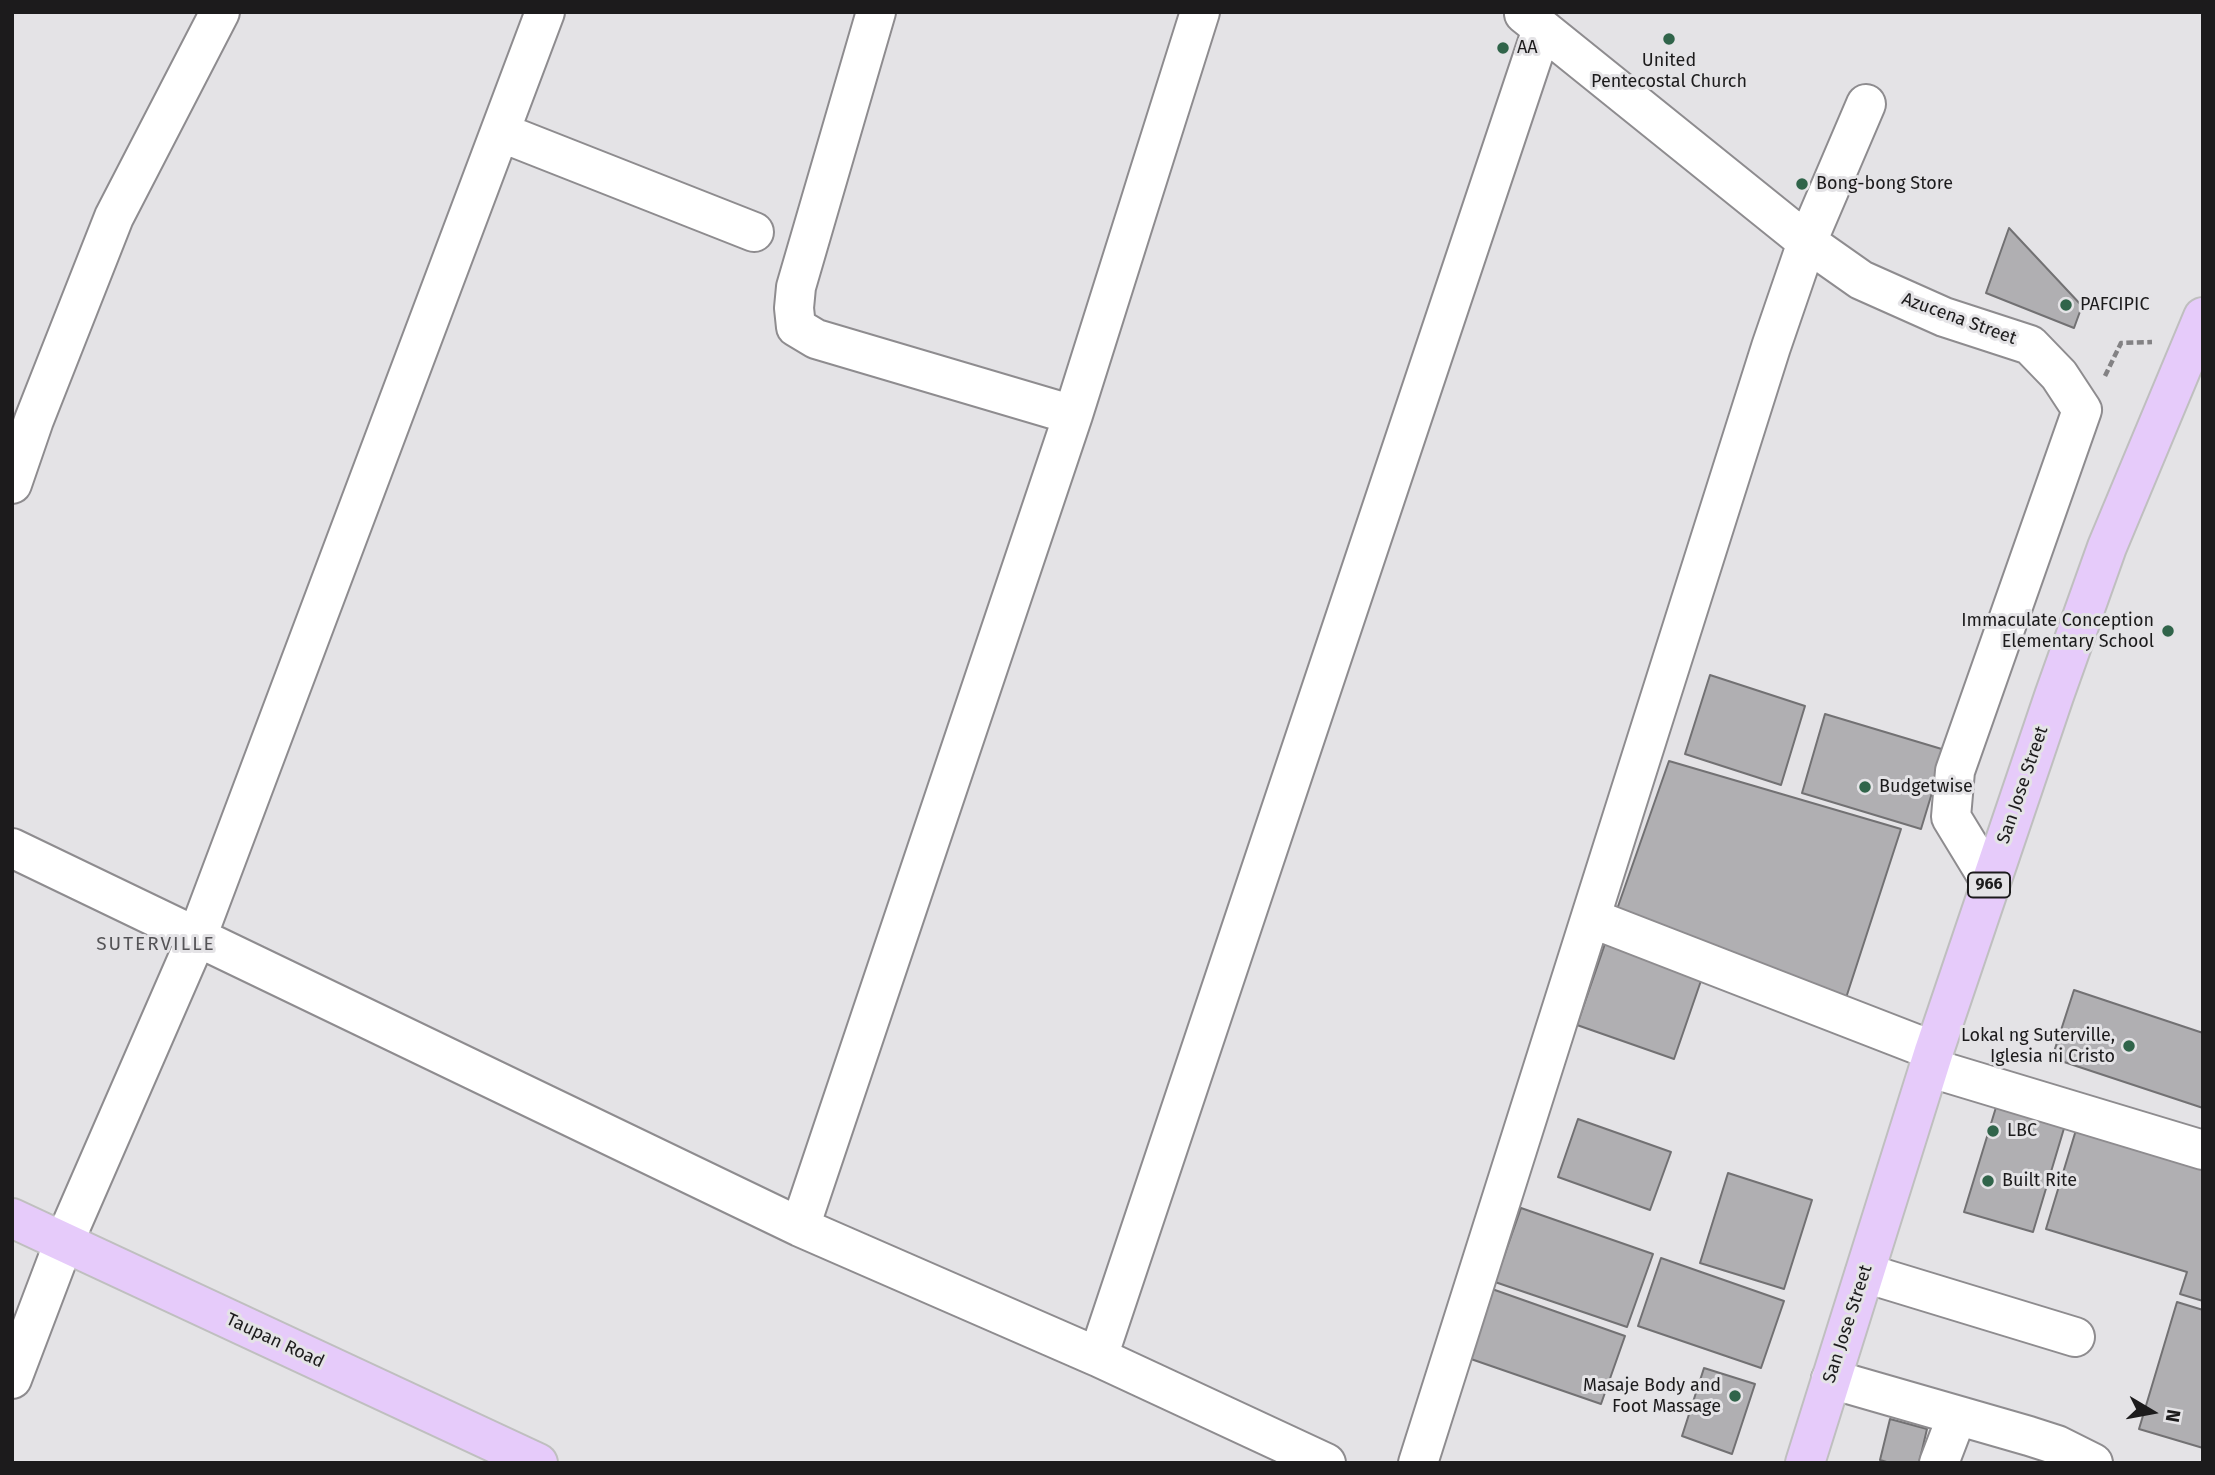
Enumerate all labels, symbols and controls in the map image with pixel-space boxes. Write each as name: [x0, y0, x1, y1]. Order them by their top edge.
marker: United Pentecostal Church: [1661, 31, 1677, 47]
place label: AA: [1517, 37, 1538, 59]
marker: AA: [1495, 40, 1511, 56]
place label: United Pentecostal Church: [1591, 50, 1747, 92]
place label: Bong-bong Store: [1816, 173, 1953, 195]
marker: Bong-bong Store: [1794, 176, 1810, 192]
street label: Azucena Street: [1899, 288, 2019, 350]
place label: PAFCIPIC: [2080, 294, 2149, 316]
marker: PAFCIPIC: [2058, 297, 2074, 313]
place label: Immaculate Conception Elementary School: [1961, 610, 2154, 652]
marker: Immaculate Conception Elementary School: [2160, 623, 2176, 639]
street label: San Jose Street: [1993, 723, 2053, 847]
place label: Budgetwise: [1879, 776, 1973, 798]
marker: Budgetwise: [1857, 779, 1873, 795]
road number: 966: [1968, 872, 2010, 898]
district label: SUTERVILLE: [97, 934, 215, 956]
place label: Lokal ng Suterville, Iglesia ni Cristo: [1961, 1025, 2115, 1068]
marker: Lokal ng Suterville, Iglesia ni Cristo: [2121, 1038, 2137, 1054]
place label: LBC: [2007, 1120, 2037, 1142]
marker: LBC: [1985, 1123, 2001, 1139]
place label: Built Rite: [2002, 1170, 2077, 1192]
marker: Built Rite: [1980, 1173, 1996, 1189]
street label: San Jose Street: [1819, 1262, 1877, 1386]
street label: Taupan Road: [222, 1309, 328, 1373]
place label: Masaje Body and Foot Massage: [1583, 1375, 1721, 1418]
north arrow: [2117, 1377, 2187, 1447]
marker: Masaje Body and Foot Massage: [1727, 1388, 1743, 1404]
text: N: [2161, 1408, 2186, 1424]

